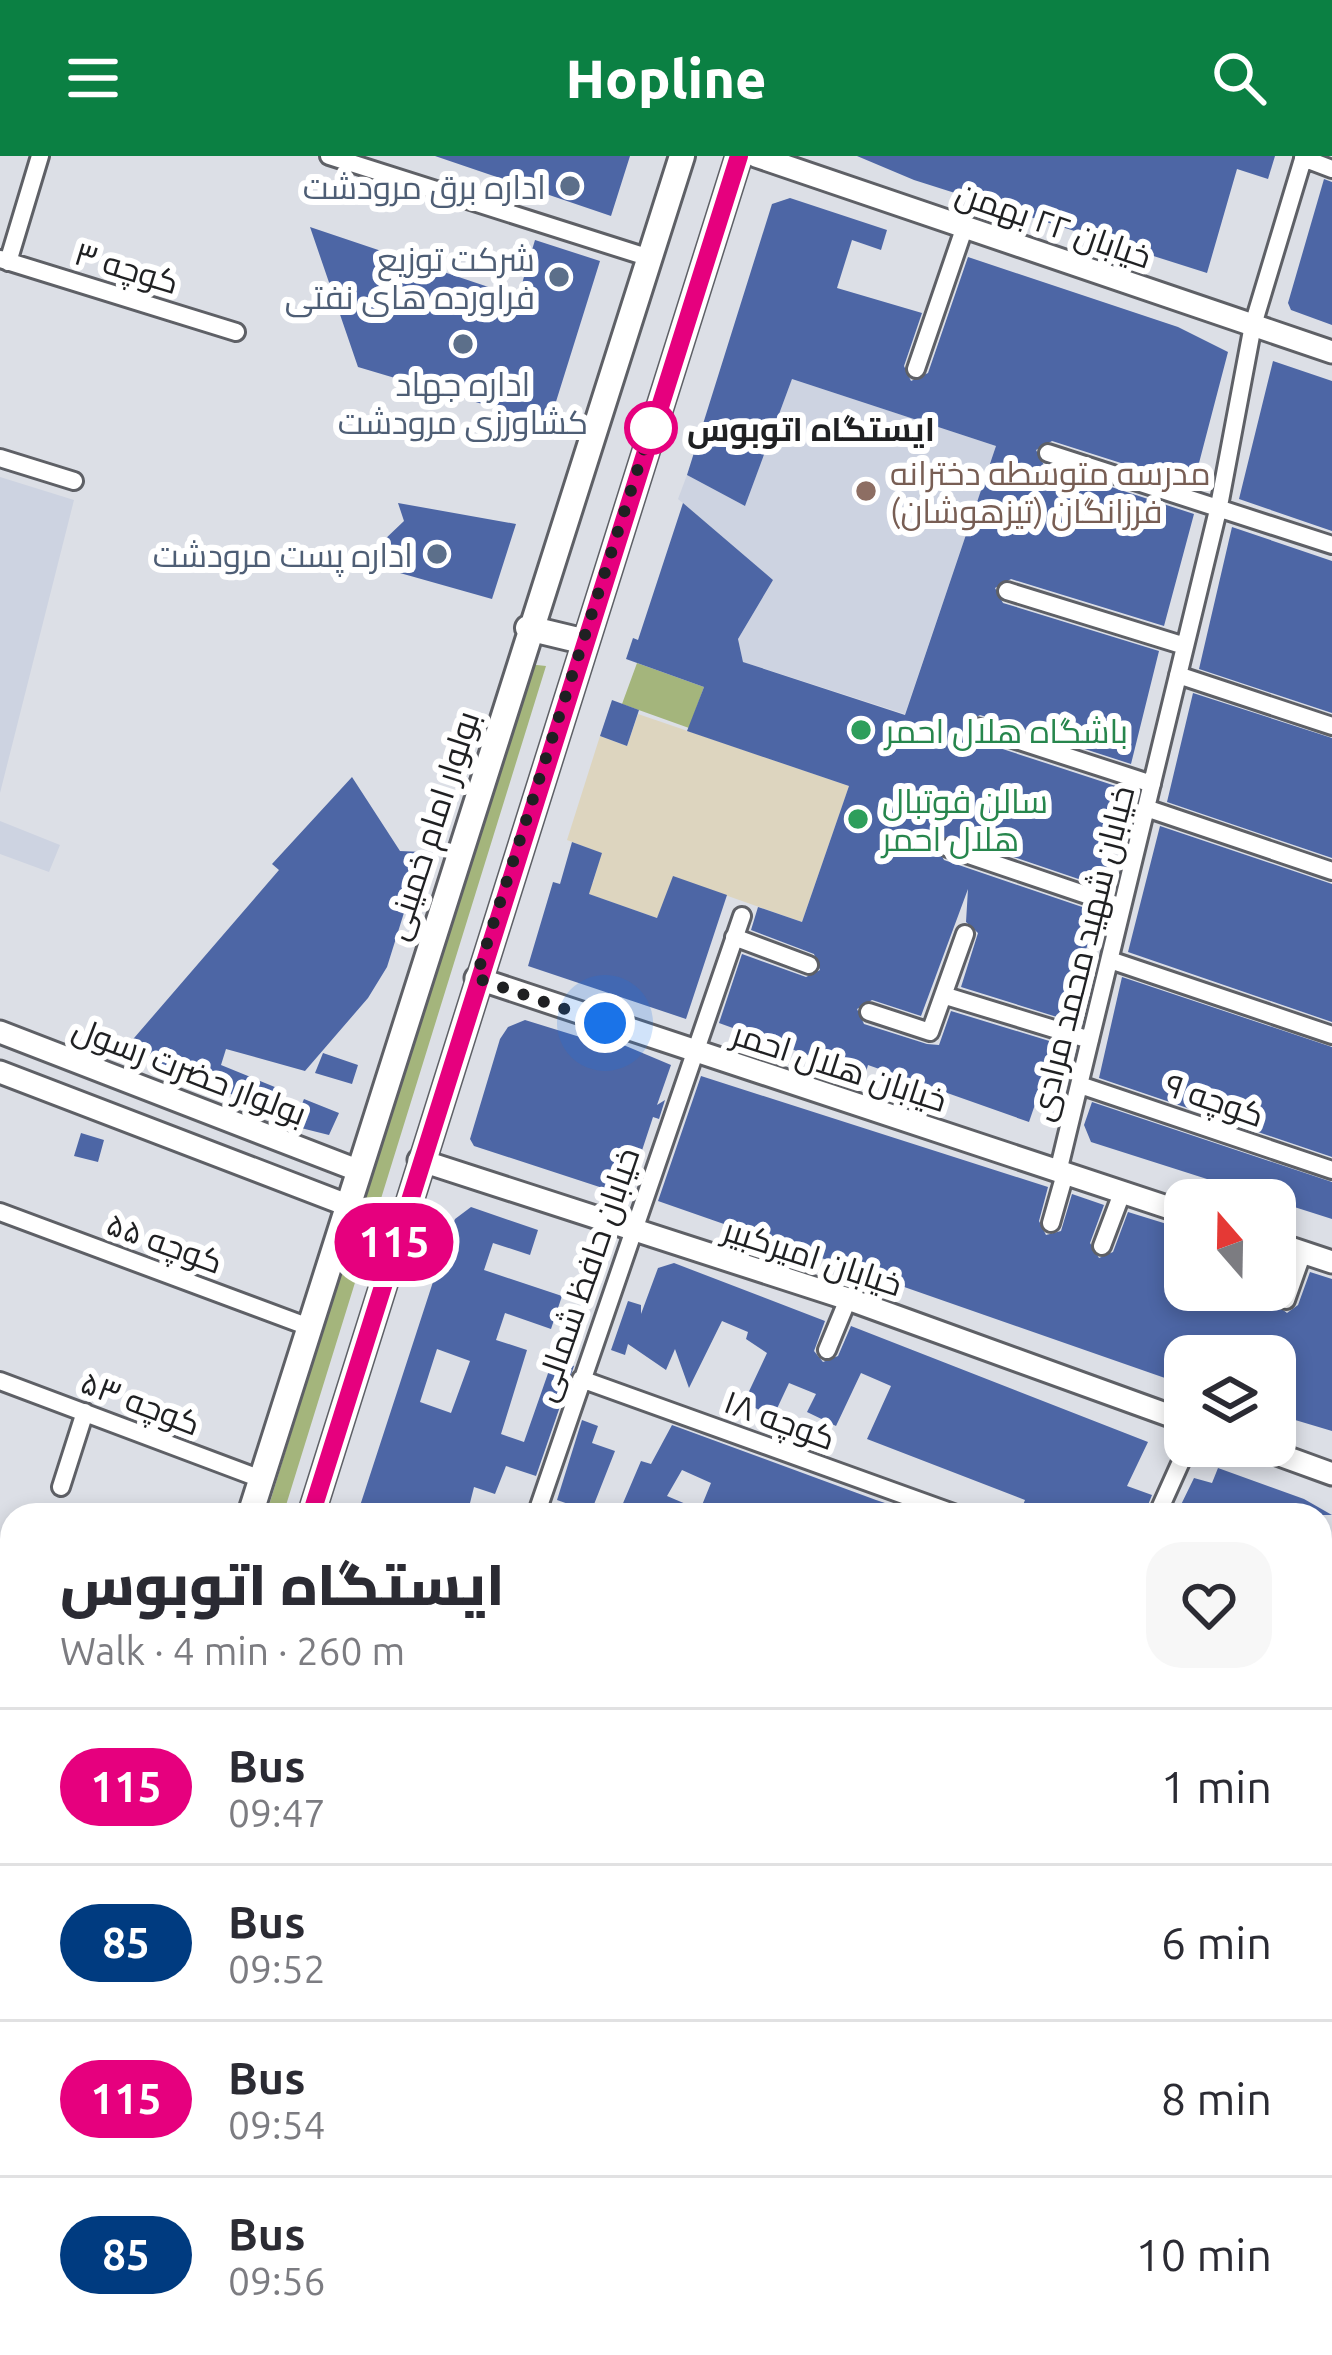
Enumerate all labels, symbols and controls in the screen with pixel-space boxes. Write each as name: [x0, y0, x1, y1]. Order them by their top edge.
icon: menu: [60, 45, 126, 111]
icon: search: [1206, 45, 1272, 111]
text: Hopline: [565, 48, 767, 108]
place label: اداره برق مرودشت: [303, 168, 546, 208]
marker: اداره برق مرودشت: [557, 173, 583, 199]
street label: خیابان ۲۲ بهمن: [950, 173, 1157, 278]
street label: کوچه ۳: [69, 234, 184, 304]
place label: شرکت توزیع فراورده های نفتی: [285, 240, 535, 318]
marker: شرکت توزیع فراورده های نفتی: [546, 264, 572, 290]
marker: اداره جهاد کشاورزی مرودشت: [450, 331, 476, 357]
place label: اداره جهاد کشاورزی مرودشت: [338, 365, 588, 442]
marker: ایستگاه اتوبوس: [626, 403, 676, 453]
place label: ایستگاه اتوبوس: [687, 410, 935, 449]
place label: مدرسه متوسطه دخترانه فرزانگان (تیزهوشان): [890, 454, 1211, 531]
marker: مدرسه متوسطه دخترانه فرزانگان (تیزهوشان): [853, 478, 879, 504]
place label: اداره پست مرودشت: [153, 536, 413, 577]
marker: اداره پست مرودشت: [424, 541, 450, 567]
street label: بولوار امام خمینی: [377, 706, 490, 946]
place label: باشگاه هلال احمر: [883, 712, 1128, 751]
marker: باشگاه هلال احمر: [848, 717, 874, 743]
place label: سالن فوتبال هلال احمر: [880, 782, 1048, 859]
street label: خیابان شهید محمد مرادی: [1021, 782, 1142, 1125]
marker: سالن فوتبال هلال احمر: [845, 806, 871, 832]
your location: [575, 993, 635, 1053]
street label: بولوار حضرت رسول: [67, 1008, 312, 1133]
street label: خیابان هلال احمر: [726, 1013, 952, 1120]
street label: کوچه ۹: [1160, 1065, 1269, 1137]
street label: خیابان حافظ شمالی: [524, 1143, 649, 1406]
north arrow: [1164, 1179, 1296, 1311]
map controls: [1164, 1179, 1296, 1467]
line badge: 115: [325, 1203, 463, 1281]
street label: کوچه ۵۵: [101, 1204, 228, 1284]
street label: خیابان امیرکبیر: [717, 1209, 907, 1304]
text: 115: [358, 1218, 430, 1265]
button: layers: [1164, 1335, 1296, 1467]
street label: کوچه ۵۳: [75, 1362, 206, 1445]
street label: کوچه ۱۸: [718, 1382, 841, 1460]
button: heart: [1146, 1542, 1272, 1668]
text: ایستگاه اتوبوس: [60, 1552, 505, 1616]
text: Walk · 4 min · 260 m: [60, 1629, 405, 1672]
text: Bus: [228, 1740, 305, 1791]
text: 1 min: [1161, 1761, 1272, 1812]
text: 115: [90, 1763, 162, 1810]
text: 09:47: [228, 1791, 326, 1834]
text: Bus: [228, 1896, 305, 1947]
text: 6 min: [1161, 1917, 1272, 1968]
text: 85: [102, 1919, 150, 1966]
text: 09:52: [228, 1947, 326, 1990]
text: Bus: [228, 2052, 305, 2103]
text: 8 min: [1161, 2073, 1272, 2124]
text: 115: [90, 2075, 162, 2122]
text: 09:54: [228, 2103, 326, 2146]
text: Bus: [228, 2208, 305, 2259]
text: 10 min: [1135, 2229, 1272, 2280]
text: 85: [102, 2231, 150, 2278]
text: 09:56: [228, 2259, 326, 2302]

